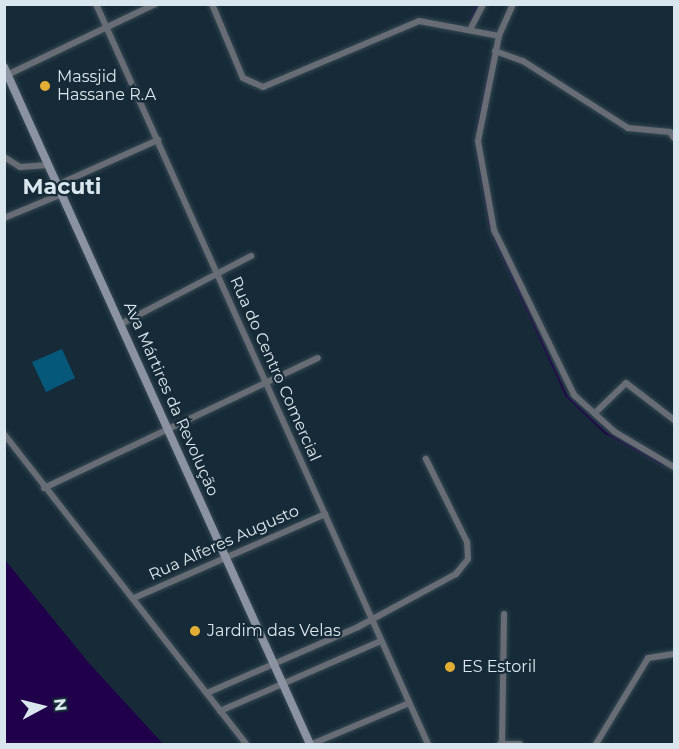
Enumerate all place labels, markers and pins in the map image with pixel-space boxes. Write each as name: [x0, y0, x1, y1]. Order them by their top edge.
place label: Massjid Hassane R.A: [57, 67, 156, 105]
marker: Massjid Hassane R.A: [38, 79, 52, 93]
place label: Jardim das Velas: [207, 621, 341, 641]
marker: Jardim das Velas: [188, 624, 202, 638]
place label: ES Estoril: [462, 657, 536, 677]
marker: ES Estoril: [443, 660, 457, 674]

